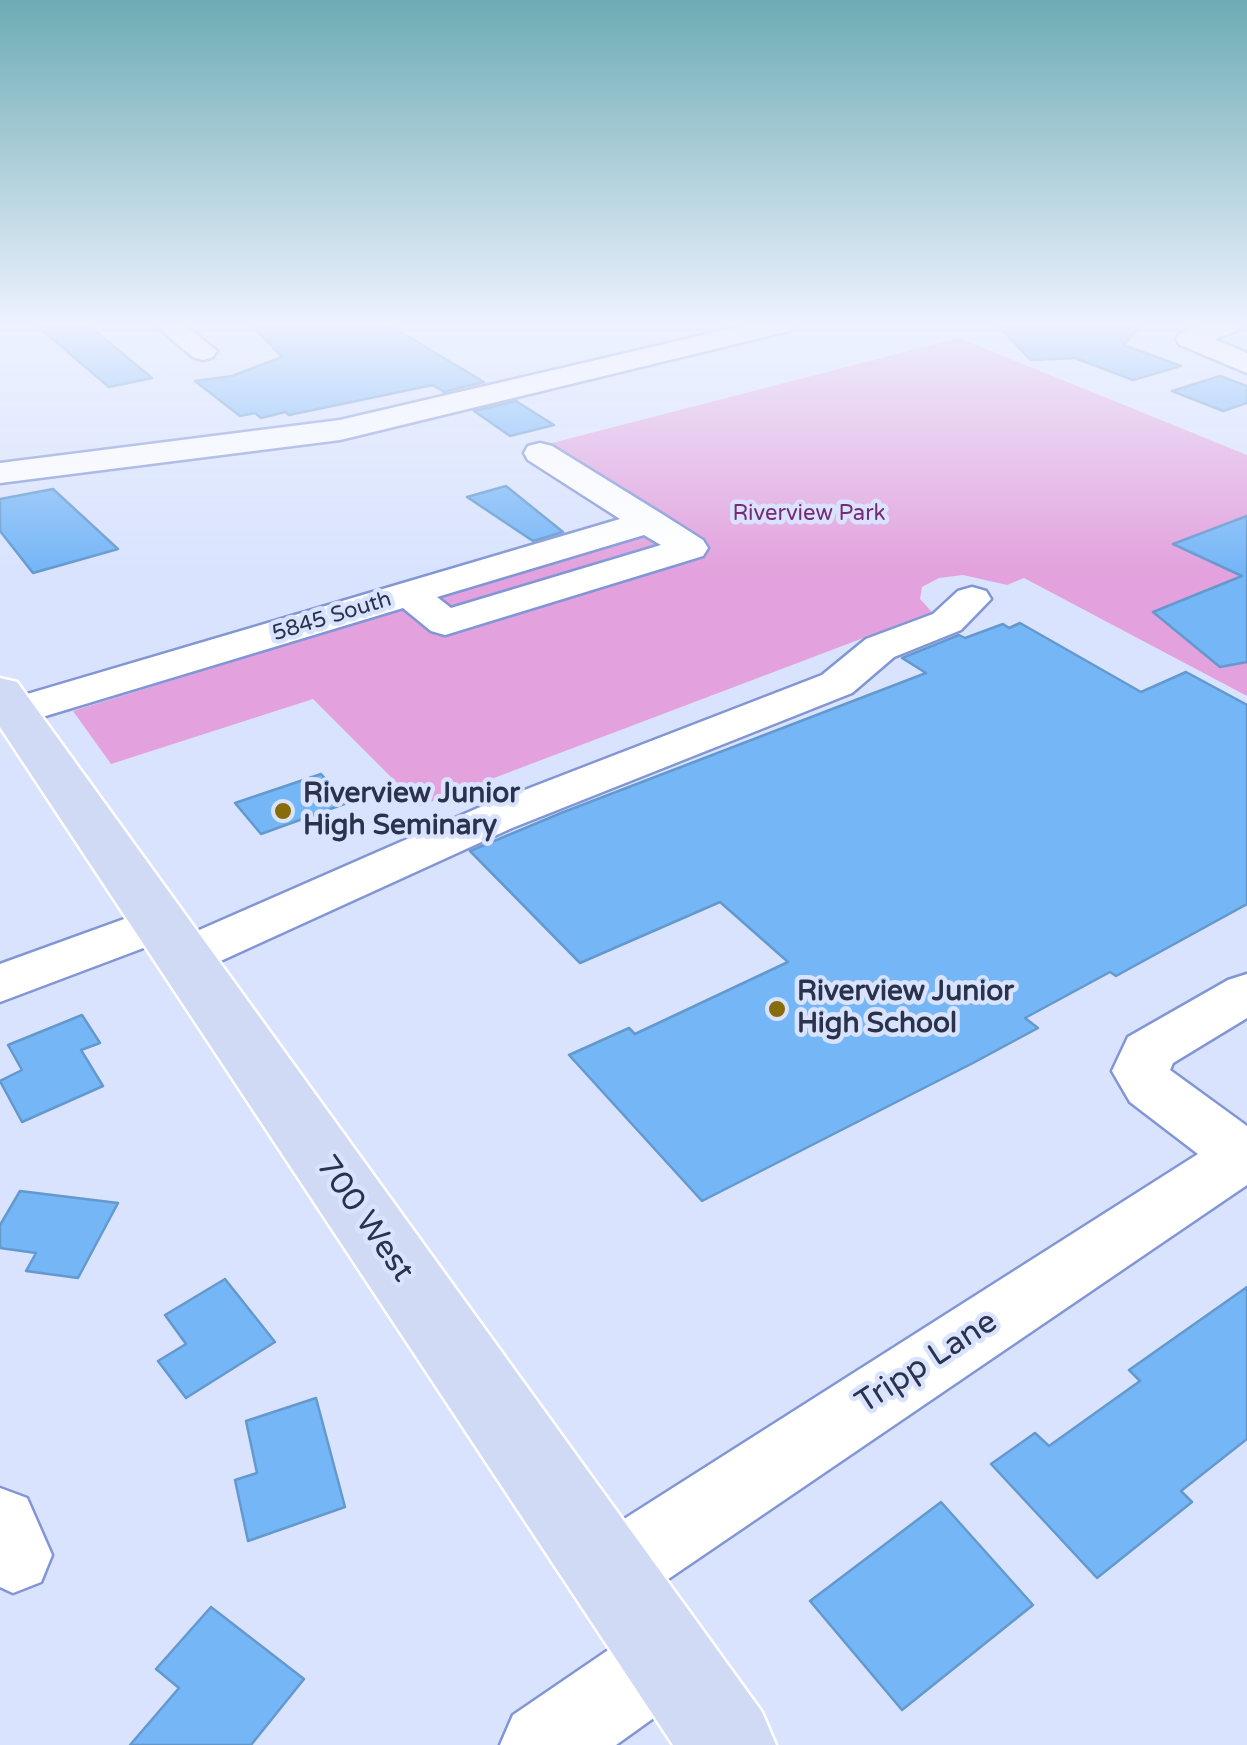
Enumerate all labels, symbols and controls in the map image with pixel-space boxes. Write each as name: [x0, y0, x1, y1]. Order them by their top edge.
park label: Riverview Park: [732, 501, 886, 527]
street label: 5845 South: [269, 586, 395, 648]
place label: Riverview Junior High Seminary: [303, 778, 520, 844]
marker: Riverview Junior High Seminary: [272, 800, 294, 822]
place label: Riverview Junior High School: [797, 976, 1014, 1042]
marker: Riverview Junior High School: [766, 998, 788, 1020]
street label: 700 West: [307, 1149, 421, 1289]
street label: Tripp Lane: [849, 1303, 1005, 1423]

